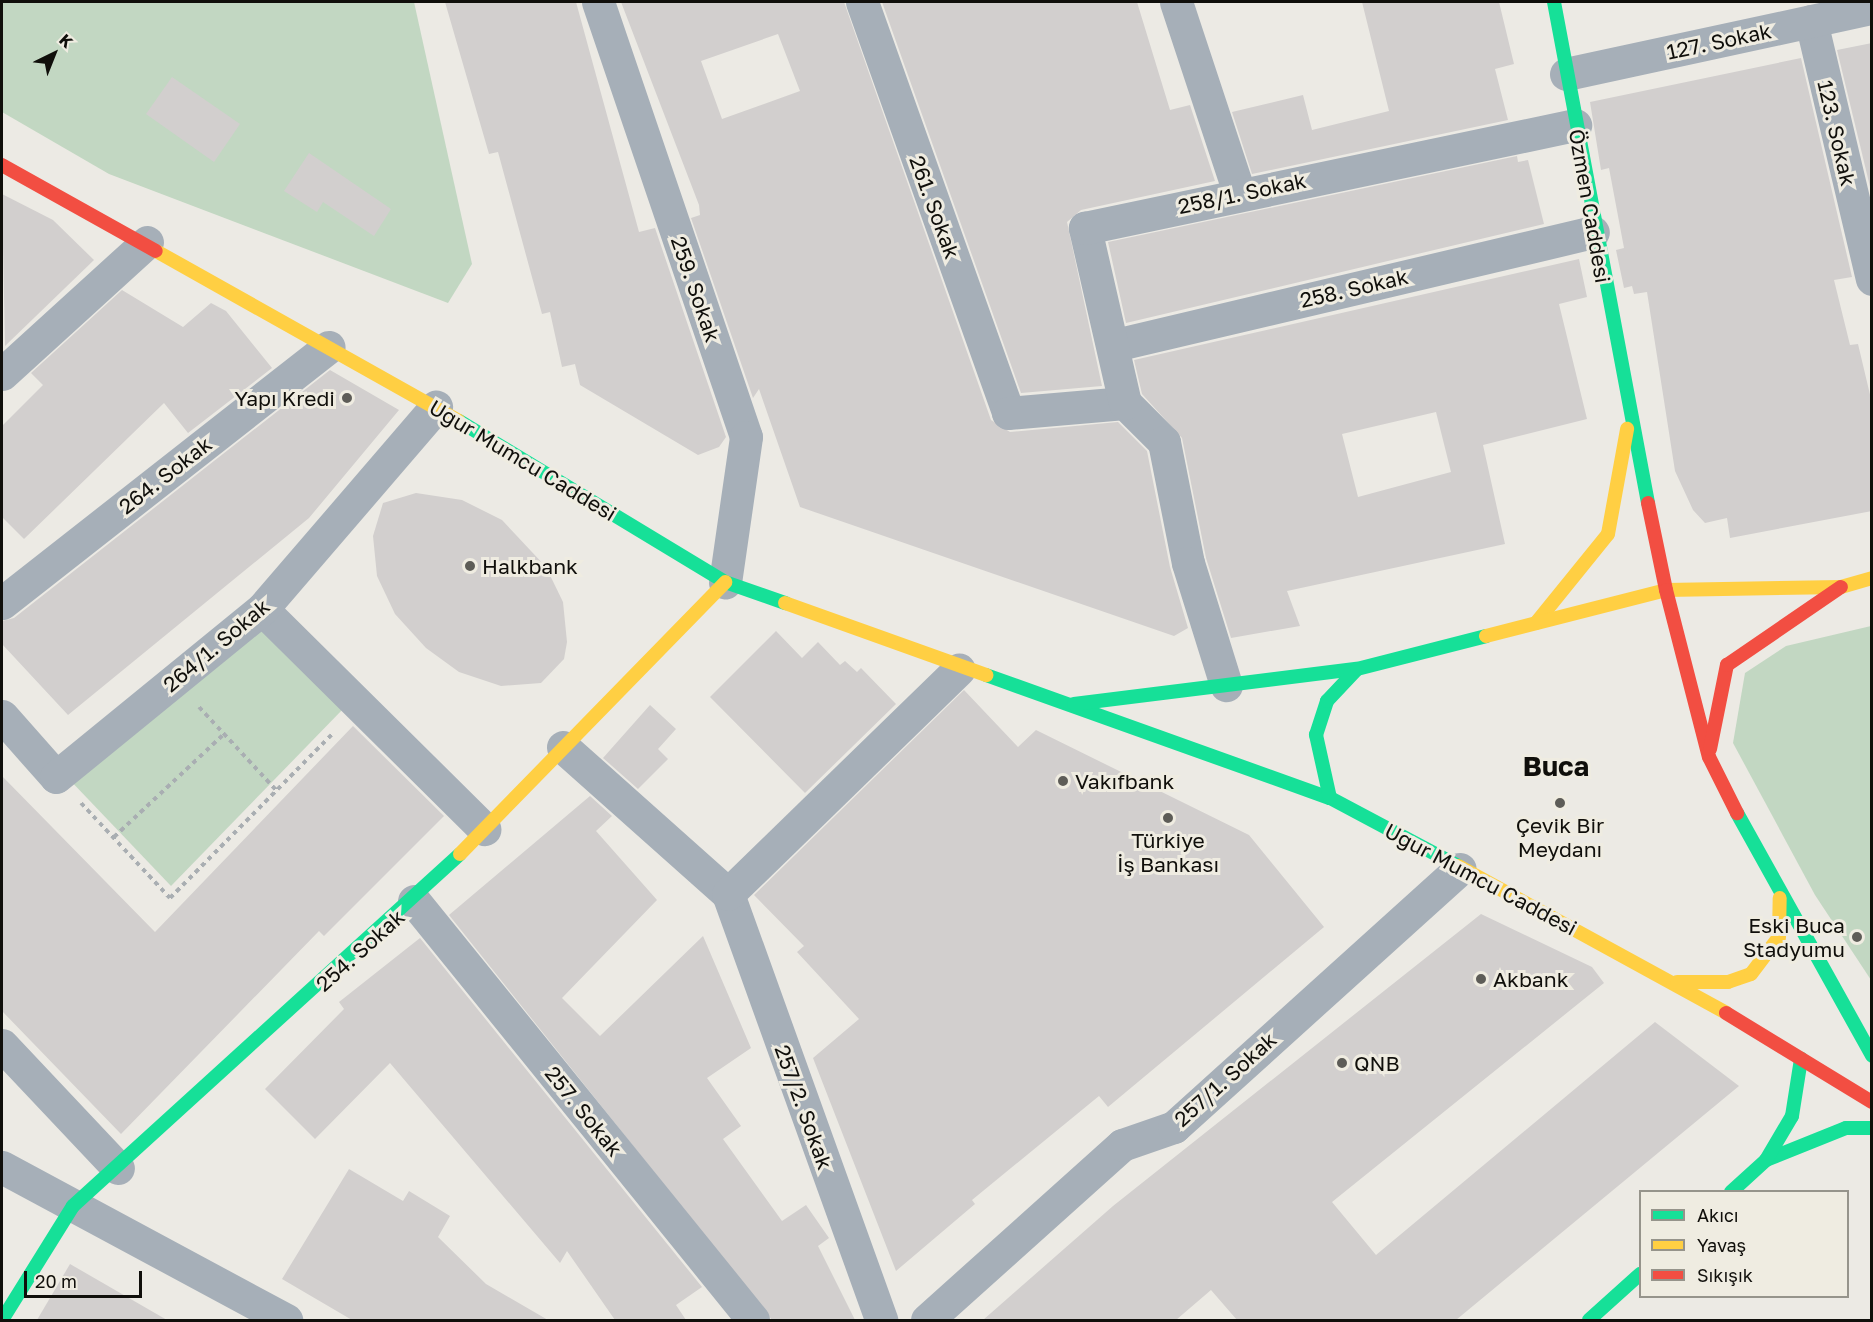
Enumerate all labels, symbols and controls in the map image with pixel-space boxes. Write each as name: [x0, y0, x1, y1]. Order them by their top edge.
street label: 127. Sokak: [1664, 18, 1774, 64]
north arrow: [24, 24, 84, 84]
text: K: [55, 30, 77, 52]
street label: 123. Sokak: [1813, 78, 1861, 188]
street label: Özmen Caddesi: [1564, 127, 1616, 285]
street label: 261. Sokak: [905, 152, 965, 262]
street label: 258/1. Sokak: [1176, 167, 1308, 219]
street label: 259. Sokak: [666, 233, 726, 345]
street label: 258. Sokak: [1298, 263, 1410, 313]
place label: Yapı Kredi: [234, 385, 335, 411]
marker: Yapı Kredi: [340, 391, 354, 405]
street label: Uğur Mumcu Caddesi: [425, 394, 621, 526]
street label: 264. Sokak: [114, 431, 216, 519]
place label: Halkbank: [482, 553, 578, 579]
marker: Halkbank: [463, 559, 477, 573]
street label: 264/1. Sokak: [158, 593, 274, 697]
district label: Buca: [1523, 751, 1589, 783]
place label: Vakıfbank: [1075, 768, 1174, 794]
marker: Vakıfbank: [1056, 774, 1070, 788]
marker: Çevik Bir Meydanı: [1553, 796, 1567, 810]
marker: Türkiye İş Bankası: [1161, 811, 1175, 825]
place label: Çevik Bir Meydanı: [1516, 812, 1604, 862]
street label: Uğur Mumcu Caddesi: [1381, 818, 1581, 940]
place label: Türkiye İş Bankası: [1117, 827, 1219, 877]
street label: 254. Sokak: [311, 904, 409, 996]
place label: Eski Buca Stadyumu: [1743, 912, 1845, 962]
marker: Eski Buca Stadyumu: [1850, 930, 1864, 944]
place label: Akbank: [1493, 966, 1568, 992]
marker: Akbank: [1474, 972, 1488, 986]
street label: 257/1. Sokak: [1169, 1027, 1281, 1131]
street label: 257/2. Sokak: [770, 1041, 838, 1173]
place label: QNB: [1354, 1050, 1400, 1076]
marker: QNB: [1335, 1056, 1349, 1070]
street label: 257. Sokak: [540, 1061, 628, 1161]
legend: [1639, 1190, 1849, 1298]
text: Akıcı: [1697, 1204, 1739, 1226]
text: Yavaş: [1697, 1234, 1746, 1256]
scale bar: [27, 1259, 146, 1297]
text: Sıkışık: [1697, 1264, 1753, 1286]
text: 20 m: [35, 1270, 77, 1292]

